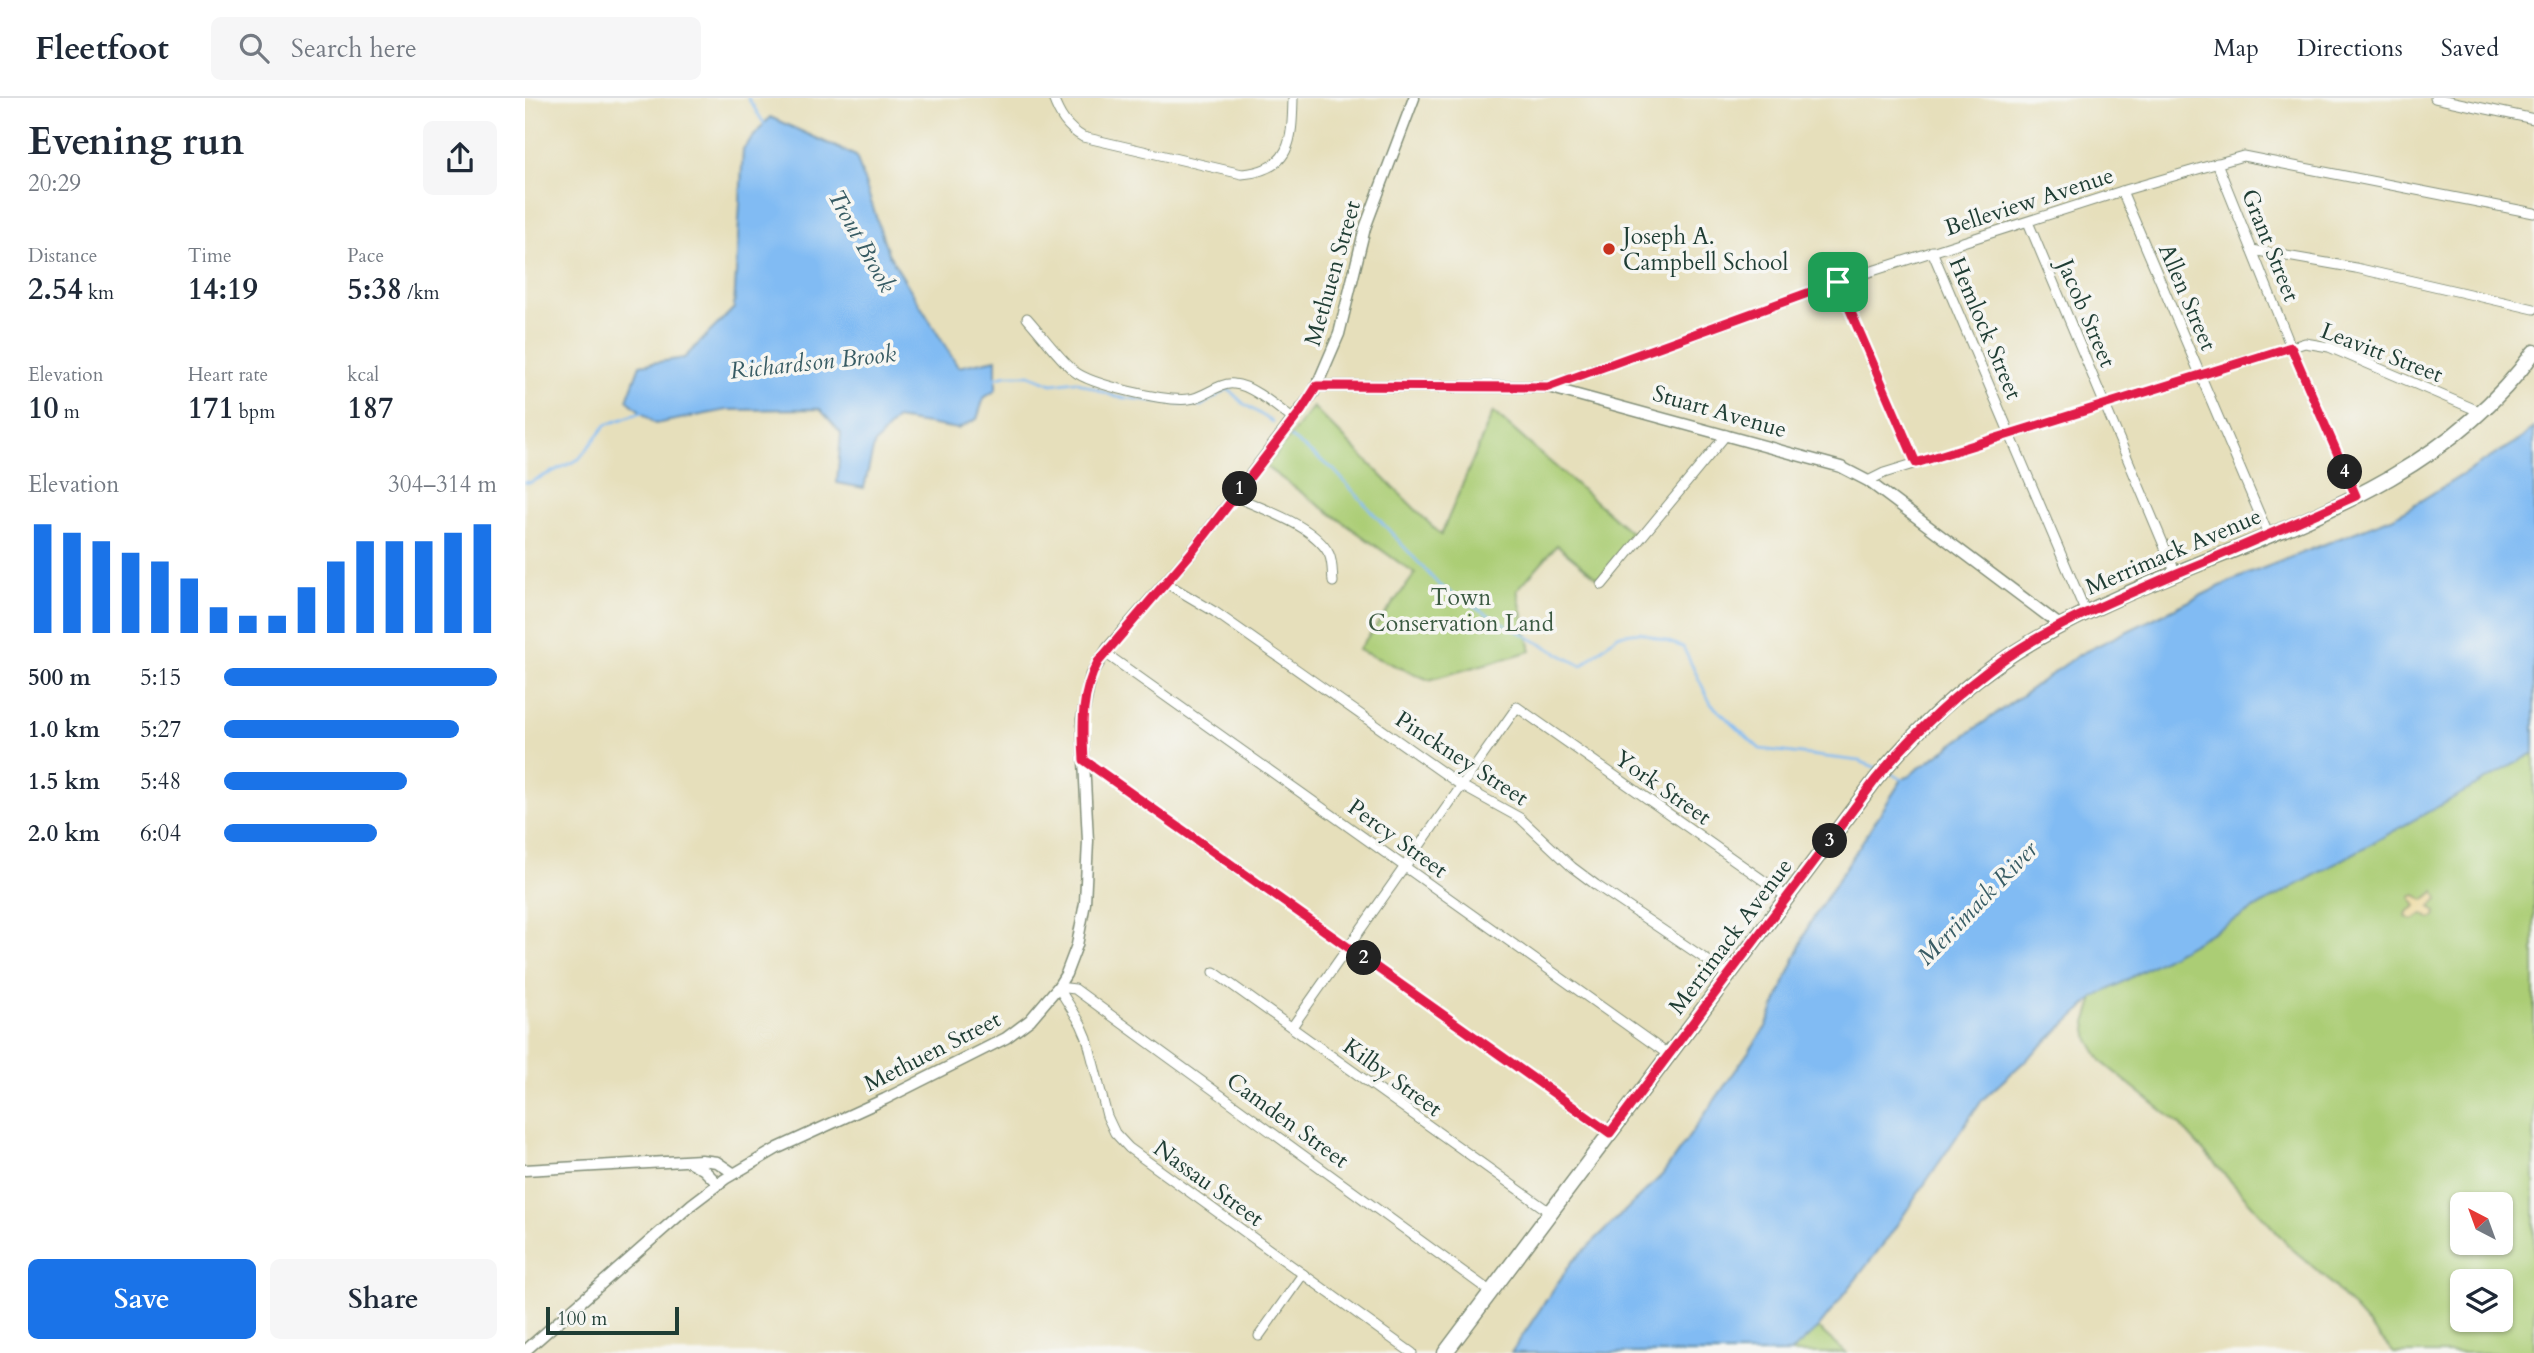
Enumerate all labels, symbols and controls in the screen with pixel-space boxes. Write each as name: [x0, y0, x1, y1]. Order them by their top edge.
search box: [211, 17, 701, 80]
text: Fleetfoot: [35, 26, 169, 71]
icon: search: [235, 29, 273, 67]
text: Search here: [291, 31, 417, 66]
text: Map: [2213, 32, 2259, 65]
text: Directions: [2297, 32, 2403, 65]
text: Saved: [2441, 32, 2499, 65]
text: Evening run: [28, 116, 244, 168]
button: share: [423, 121, 497, 195]
street label: Belleview Avenue: [1941, 160, 2118, 243]
text: 20:29: [28, 168, 81, 199]
water label: Trout Brook: [820, 184, 904, 299]
street label: Grant Street: [2234, 184, 2307, 306]
street label: Methuen Street: [1297, 197, 1368, 349]
place label: Joseph A. Campbell School: [1620, 221, 1788, 278]
street label: Allen Street: [2151, 239, 2224, 355]
marker: Joseph A. Campbell School: [1601, 241, 1617, 257]
text: Distance: [28, 243, 97, 269]
text: Time: [188, 243, 232, 269]
text: Pace: [347, 243, 384, 269]
pin: [1808, 252, 1868, 312]
street label: Hemlock Street: [1942, 252, 2029, 404]
street label: Jacob Street: [2049, 252, 2123, 372]
icon: arrive: [1819, 263, 1857, 301]
text: 2.54: [28, 269, 83, 310]
text: 14:19: [188, 269, 258, 310]
text: 5:38: [347, 269, 402, 310]
text: km: [83, 280, 114, 306]
text: /km: [402, 280, 440, 306]
street label: Leavitt Street: [2316, 315, 2447, 390]
water label: Richardson Brook: [728, 337, 898, 388]
text: Elevation: [28, 362, 103, 388]
text: Heart rate: [188, 362, 268, 388]
text: kcal: [347, 362, 379, 388]
street label: Stuart Avenue: [1649, 378, 1790, 445]
text: 10: [28, 388, 59, 429]
text: 171: [188, 388, 234, 429]
text: 187: [347, 388, 393, 429]
text: m: [59, 399, 80, 425]
text: bpm: [234, 399, 275, 425]
pin: 4: [2327, 454, 2363, 490]
text: 4: [2340, 458, 2349, 484]
text: Elevation: [28, 469, 119, 500]
text: 304–314 m: [388, 469, 497, 500]
pin: 1: [1223, 472, 1257, 506]
text: 1: [1235, 475, 1244, 501]
street label: Merrimack Avenue: [2080, 500, 2266, 603]
park label: Town Conservation Land: [1368, 582, 1555, 639]
text: 500 m: [28, 662, 91, 693]
text: 5:15: [140, 662, 181, 693]
street label: Pinckney Street: [1389, 704, 1534, 813]
text: 1.0 km: [28, 714, 100, 745]
text: 5:27: [140, 714, 181, 745]
street label: York Street: [1608, 743, 1717, 832]
text: 1.5 km: [28, 766, 100, 797]
text: 5:48: [140, 766, 181, 797]
street label: Percy Street: [1341, 792, 1454, 885]
text: 2.0 km: [28, 818, 100, 849]
text: 6:04: [140, 818, 181, 849]
pin: 3: [1813, 824, 1847, 858]
text: 3: [1825, 827, 1834, 853]
water label: Merrimack River: [1910, 833, 2046, 973]
street label: Merrimack Avenue: [1661, 852, 1799, 1021]
pin: 2: [1347, 940, 1381, 976]
text: 2: [1359, 944, 1368, 970]
street label: Methuen Street: [859, 1004, 1006, 1099]
street label: Kilby Street: [1337, 1031, 1449, 1124]
street label: Camden Street: [1220, 1065, 1355, 1175]
street label: Nassau Street: [1147, 1133, 1270, 1234]
north arrow: [2450, 1192, 2513, 1255]
map controls: [2450, 1192, 2513, 1332]
button: Save: [28, 1259, 256, 1339]
button: Share: [270, 1259, 497, 1339]
button: layers: [2450, 1269, 2513, 1332]
scale bar: [546, 1304, 679, 1336]
text: 100 m: [557, 1306, 607, 1332]

